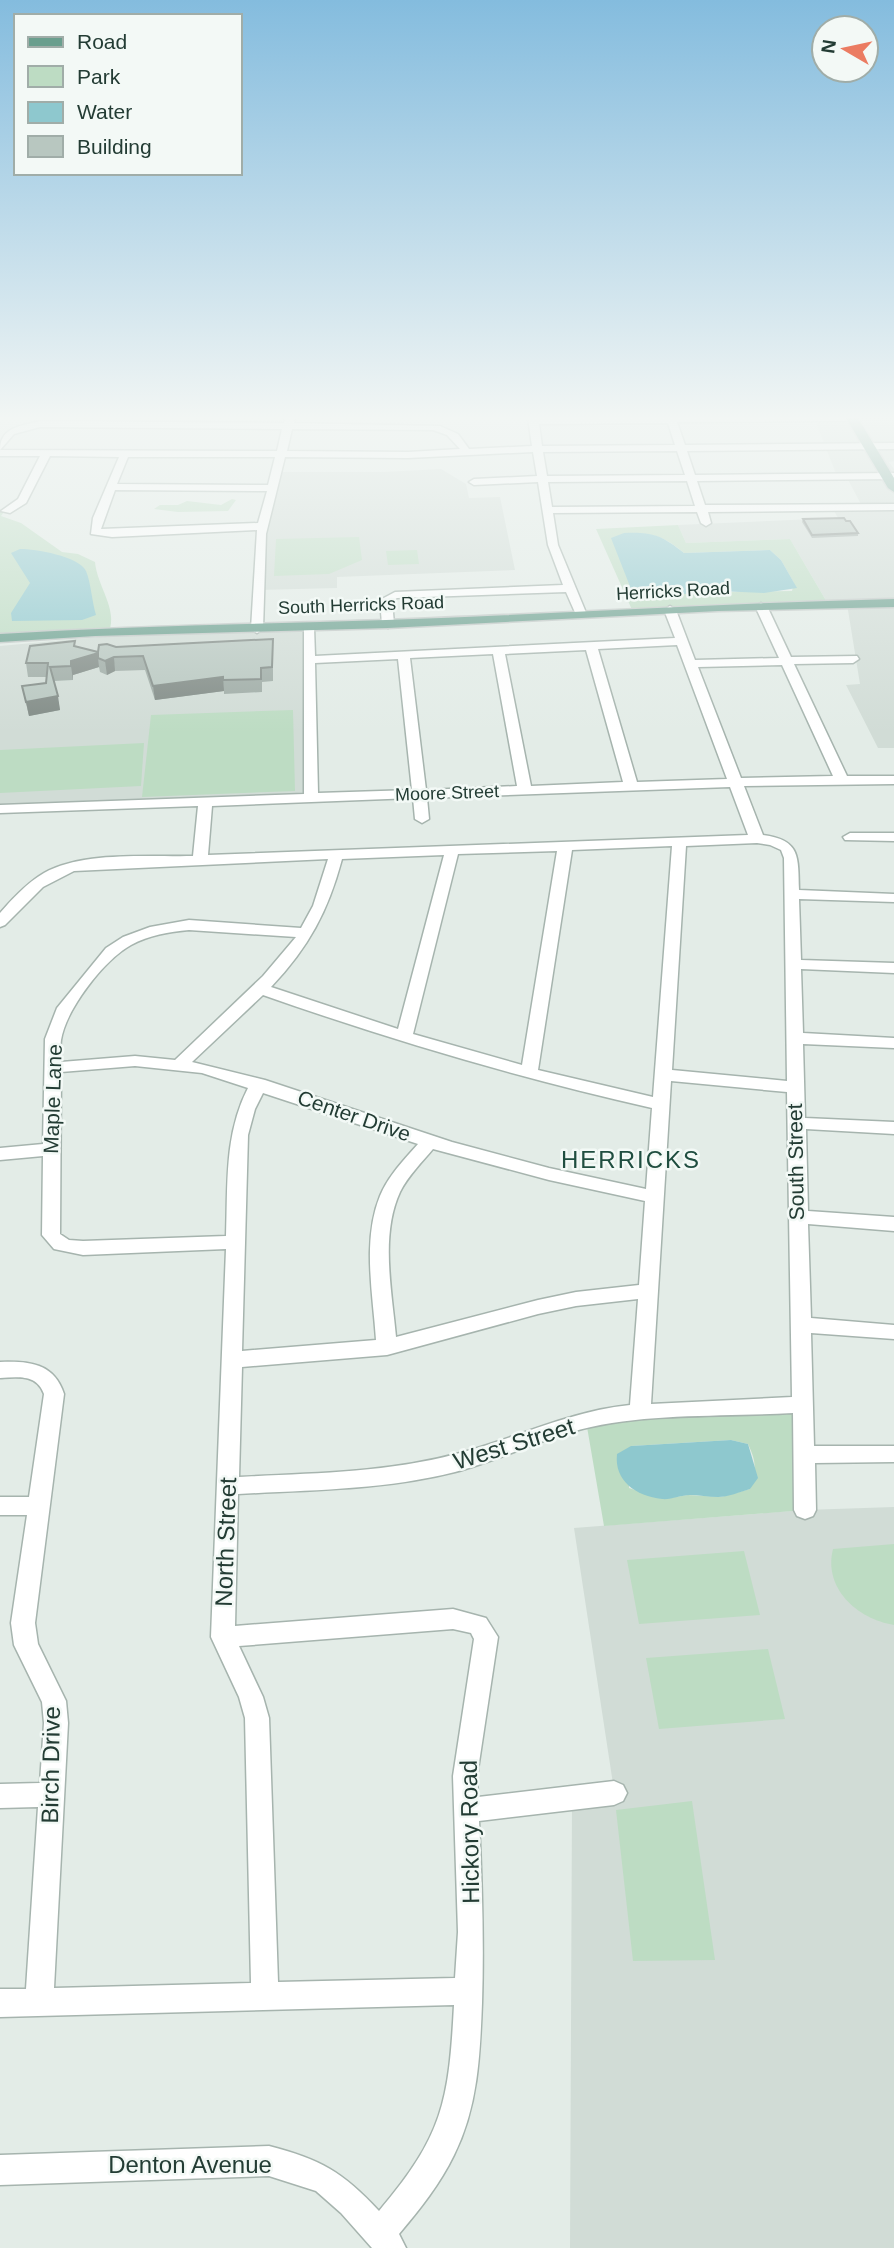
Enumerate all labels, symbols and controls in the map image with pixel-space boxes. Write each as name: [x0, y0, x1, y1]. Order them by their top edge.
legend: [14, 14, 242, 175]
north arrow: [810, 14, 880, 84]
text: Road: [77, 30, 127, 53]
text: N: [817, 38, 840, 55]
text: Park: [77, 65, 121, 88]
text: Water: [77, 100, 132, 123]
text: Building: [77, 135, 152, 158]
street label: Herricks Road: [616, 578, 730, 604]
street label: South Herricks Road: [278, 592, 444, 618]
street label: Moore Street: [395, 781, 499, 805]
street label: Maple Lane: [39, 1044, 66, 1154]
street label: Center Drive: [295, 1085, 414, 1146]
street label: South Street: [783, 1103, 808, 1221]
district label: HERRICKS: [561, 1146, 701, 1173]
street label: West Street: [450, 1412, 578, 1475]
street label: North Street: [210, 1477, 241, 1607]
street label: Birch Drive: [36, 1706, 65, 1824]
street label: Hickory Road: [455, 1760, 484, 1904]
street label: Denton Avenue: [108, 2151, 272, 2178]

